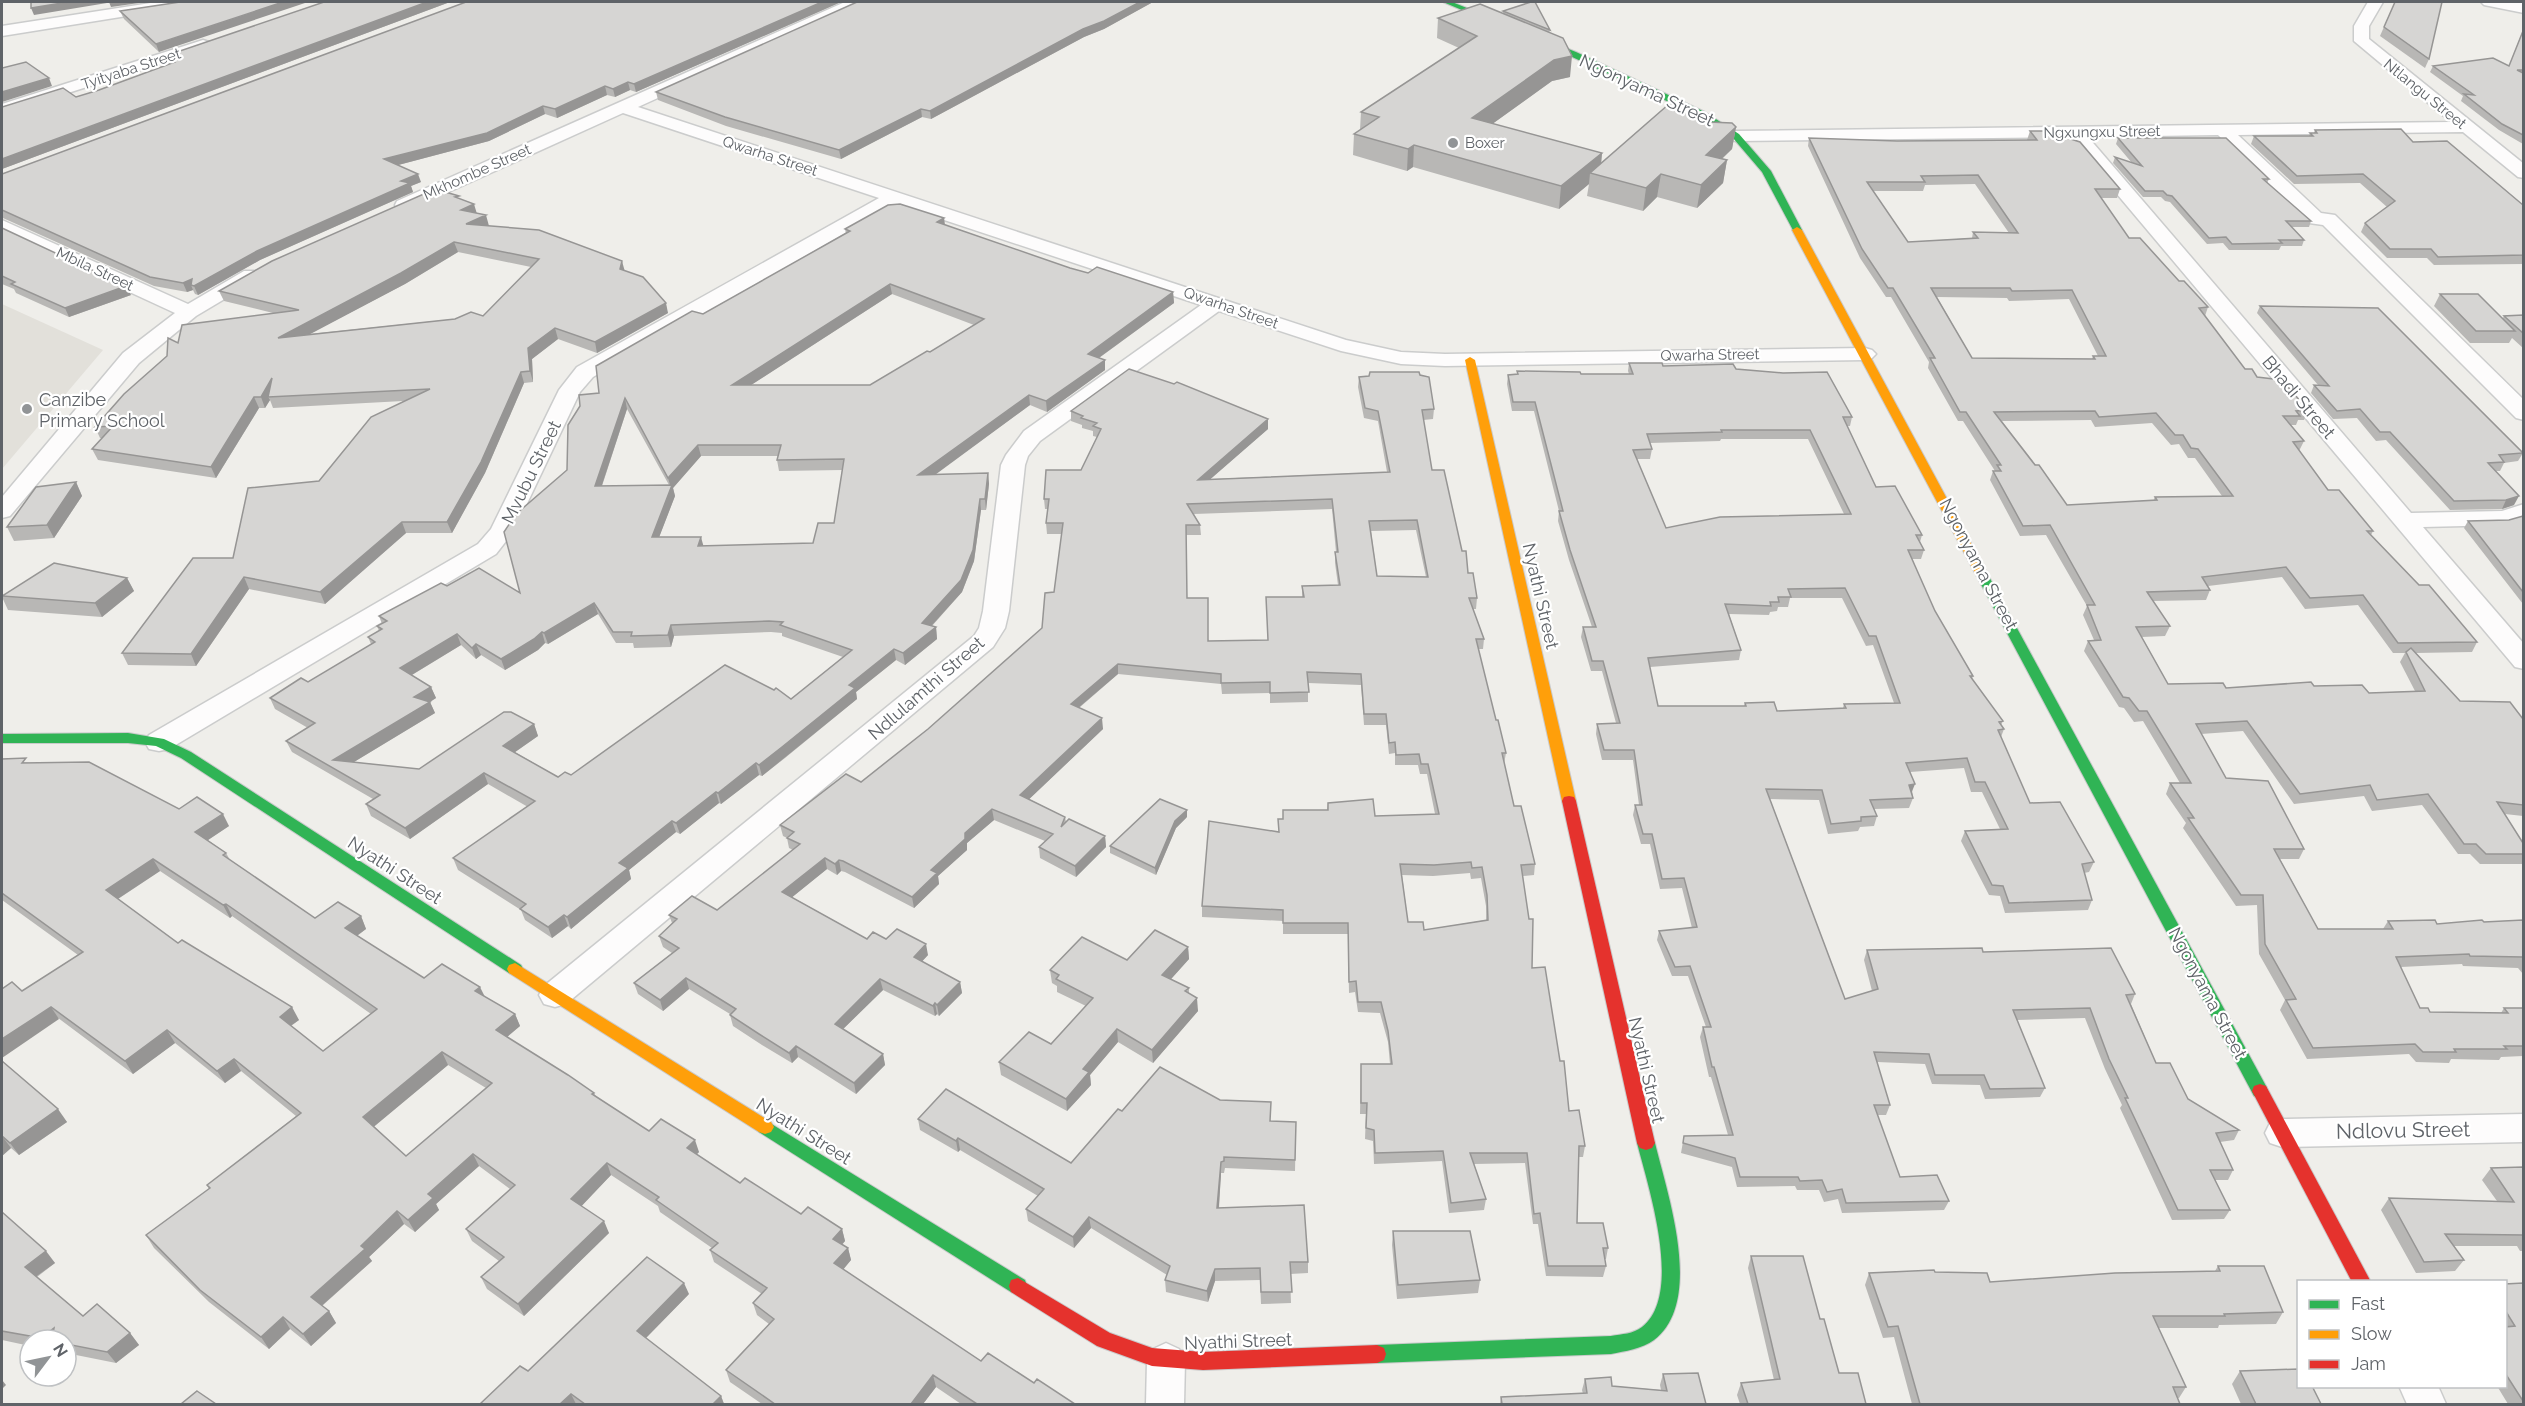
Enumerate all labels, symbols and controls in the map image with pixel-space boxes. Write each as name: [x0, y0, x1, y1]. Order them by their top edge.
street label: Tyityaba Street: [79, 44, 183, 94]
street label: Ngonyama Street: [1576, 50, 1718, 130]
street label: Ntlangu Street: [2380, 55, 2470, 133]
street label: Ngxungxu Street: [2043, 122, 2161, 142]
street label: Qwarha Street: [720, 132, 820, 180]
place label: Boxer: [1465, 134, 1506, 152]
marker: Boxer: [1446, 136, 1460, 150]
street label: Mkhombe Street: [420, 140, 534, 204]
street label: Mbila Street: [53, 243, 137, 295]
street label: Qwarha Street: [1181, 283, 1281, 333]
street label: Qwarha Street: [1660, 345, 1760, 365]
street label: Bhadi Street: [2258, 351, 2340, 443]
place label: Canzibe Primary School: [39, 389, 165, 431]
marker: Canzibe Primary School: [20, 402, 34, 416]
street label: Mvubu Street: [497, 417, 565, 527]
street label: Ngonyama Street: [1935, 495, 2023, 633]
street label: Nyathi Street: [1519, 541, 1563, 651]
street label: Ndlulamthi Street: [864, 632, 988, 744]
street label: Nyathi Street: [344, 832, 446, 908]
street label: Ngonyama Street: [2164, 924, 2252, 1062]
street label: Nyathi Street: [1625, 1015, 1669, 1125]
street label: Nyathi Street: [753, 1093, 855, 1169]
street label: Ndlovu Street: [2336, 1116, 2470, 1144]
legend: [2297, 1280, 2507, 1388]
text: Fast: [2351, 1293, 2385, 1314]
text: Slow: [2351, 1323, 2392, 1344]
north arrow: [18, 1328, 78, 1388]
street label: Nyathi Street: [1184, 1329, 1292, 1353]
text: N: [49, 1340, 72, 1361]
text: Jam: [2351, 1353, 2386, 1374]

